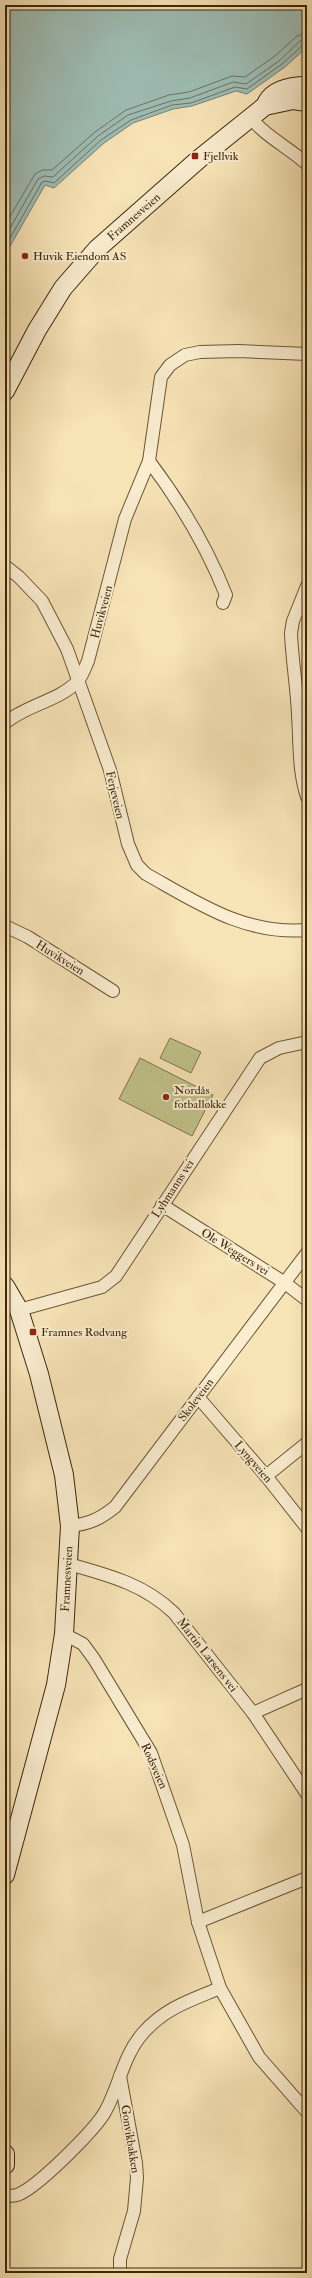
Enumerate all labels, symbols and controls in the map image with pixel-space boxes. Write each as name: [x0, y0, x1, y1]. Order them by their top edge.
place label: Fjellvik: [203, 149, 239, 164]
marker: Fjellvik: [190, 151, 200, 161]
street label: Framnesveien: [104, 190, 164, 244]
place label: Huvik Eiendom AS: [33, 249, 126, 264]
marker: Huvik Eiendom AS: [20, 251, 30, 261]
street label: Huvikveien: [88, 584, 116, 640]
street label: Ferjeveien: [102, 769, 128, 821]
street label: Huvikveien: [33, 937, 87, 979]
place label: Nordås fotballøkke: [174, 1083, 226, 1112]
marker: Nordås fotballøkke: [161, 1092, 171, 1102]
street label: Lyhmanns vei: [149, 1157, 197, 1221]
street label: Ole Weggers vei: [198, 1225, 272, 1279]
place label: Framnes Rødvang: [41, 1325, 128, 1340]
marker: Framnes Rødvang: [28, 1327, 38, 1337]
street label: Skoleveien: [175, 1375, 217, 1425]
street label: Lyngveien: [231, 1438, 275, 1486]
street label: Framnesveien: [58, 1546, 76, 1612]
street label: Martin Larsens vei: [173, 1615, 241, 1695]
street label: Rødsveien: [137, 1741, 171, 1791]
street label: Gonvikbakken: [117, 2104, 143, 2174]

